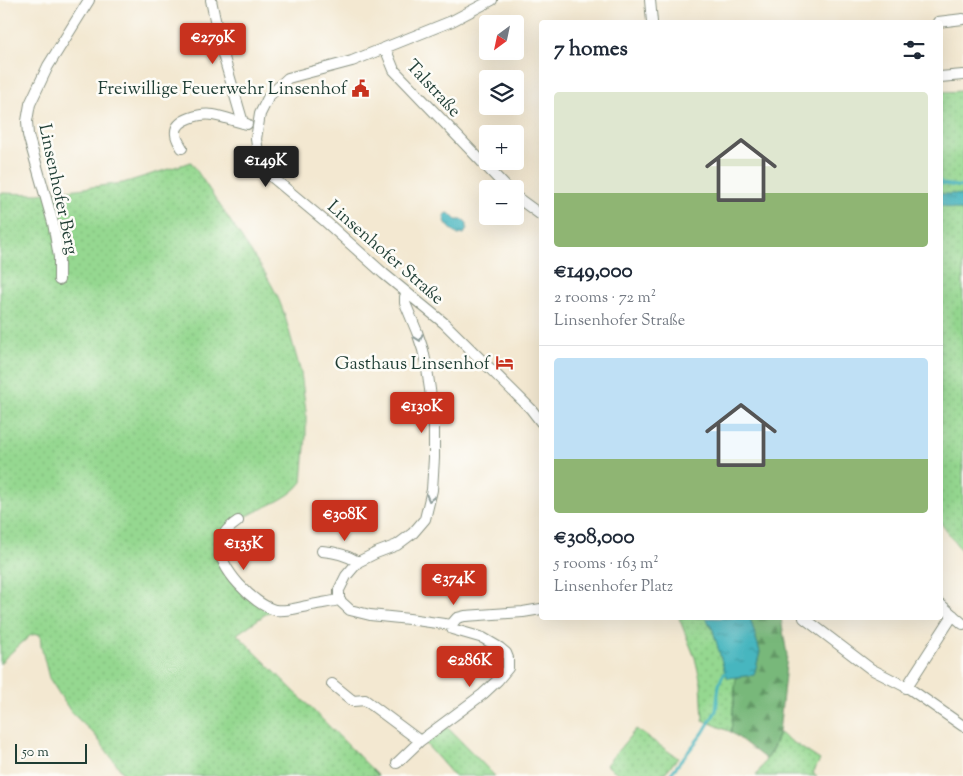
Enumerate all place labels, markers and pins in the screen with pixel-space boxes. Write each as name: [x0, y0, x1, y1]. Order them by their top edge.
pin: €279K: [178, 22, 248, 65]
place label: Freiwillige Feuerwehr Linsenhof: [98, 77, 348, 103]
public building icon: Freiwillige Feuerwehr Linsenhof: [351, 78, 371, 98]
pin: €149K: [231, 146, 301, 188]
place label: Gasthaus Linsenhof: [335, 352, 491, 378]
hotel icon: Gasthaus Linsenhof: [494, 353, 514, 373]
pin: €130K: [387, 392, 457, 434]
pin: €308K: [310, 500, 380, 542]
pin: €135K: [209, 528, 279, 571]
pin: €374K: [419, 564, 489, 606]
pin: €286K: [435, 646, 505, 688]

